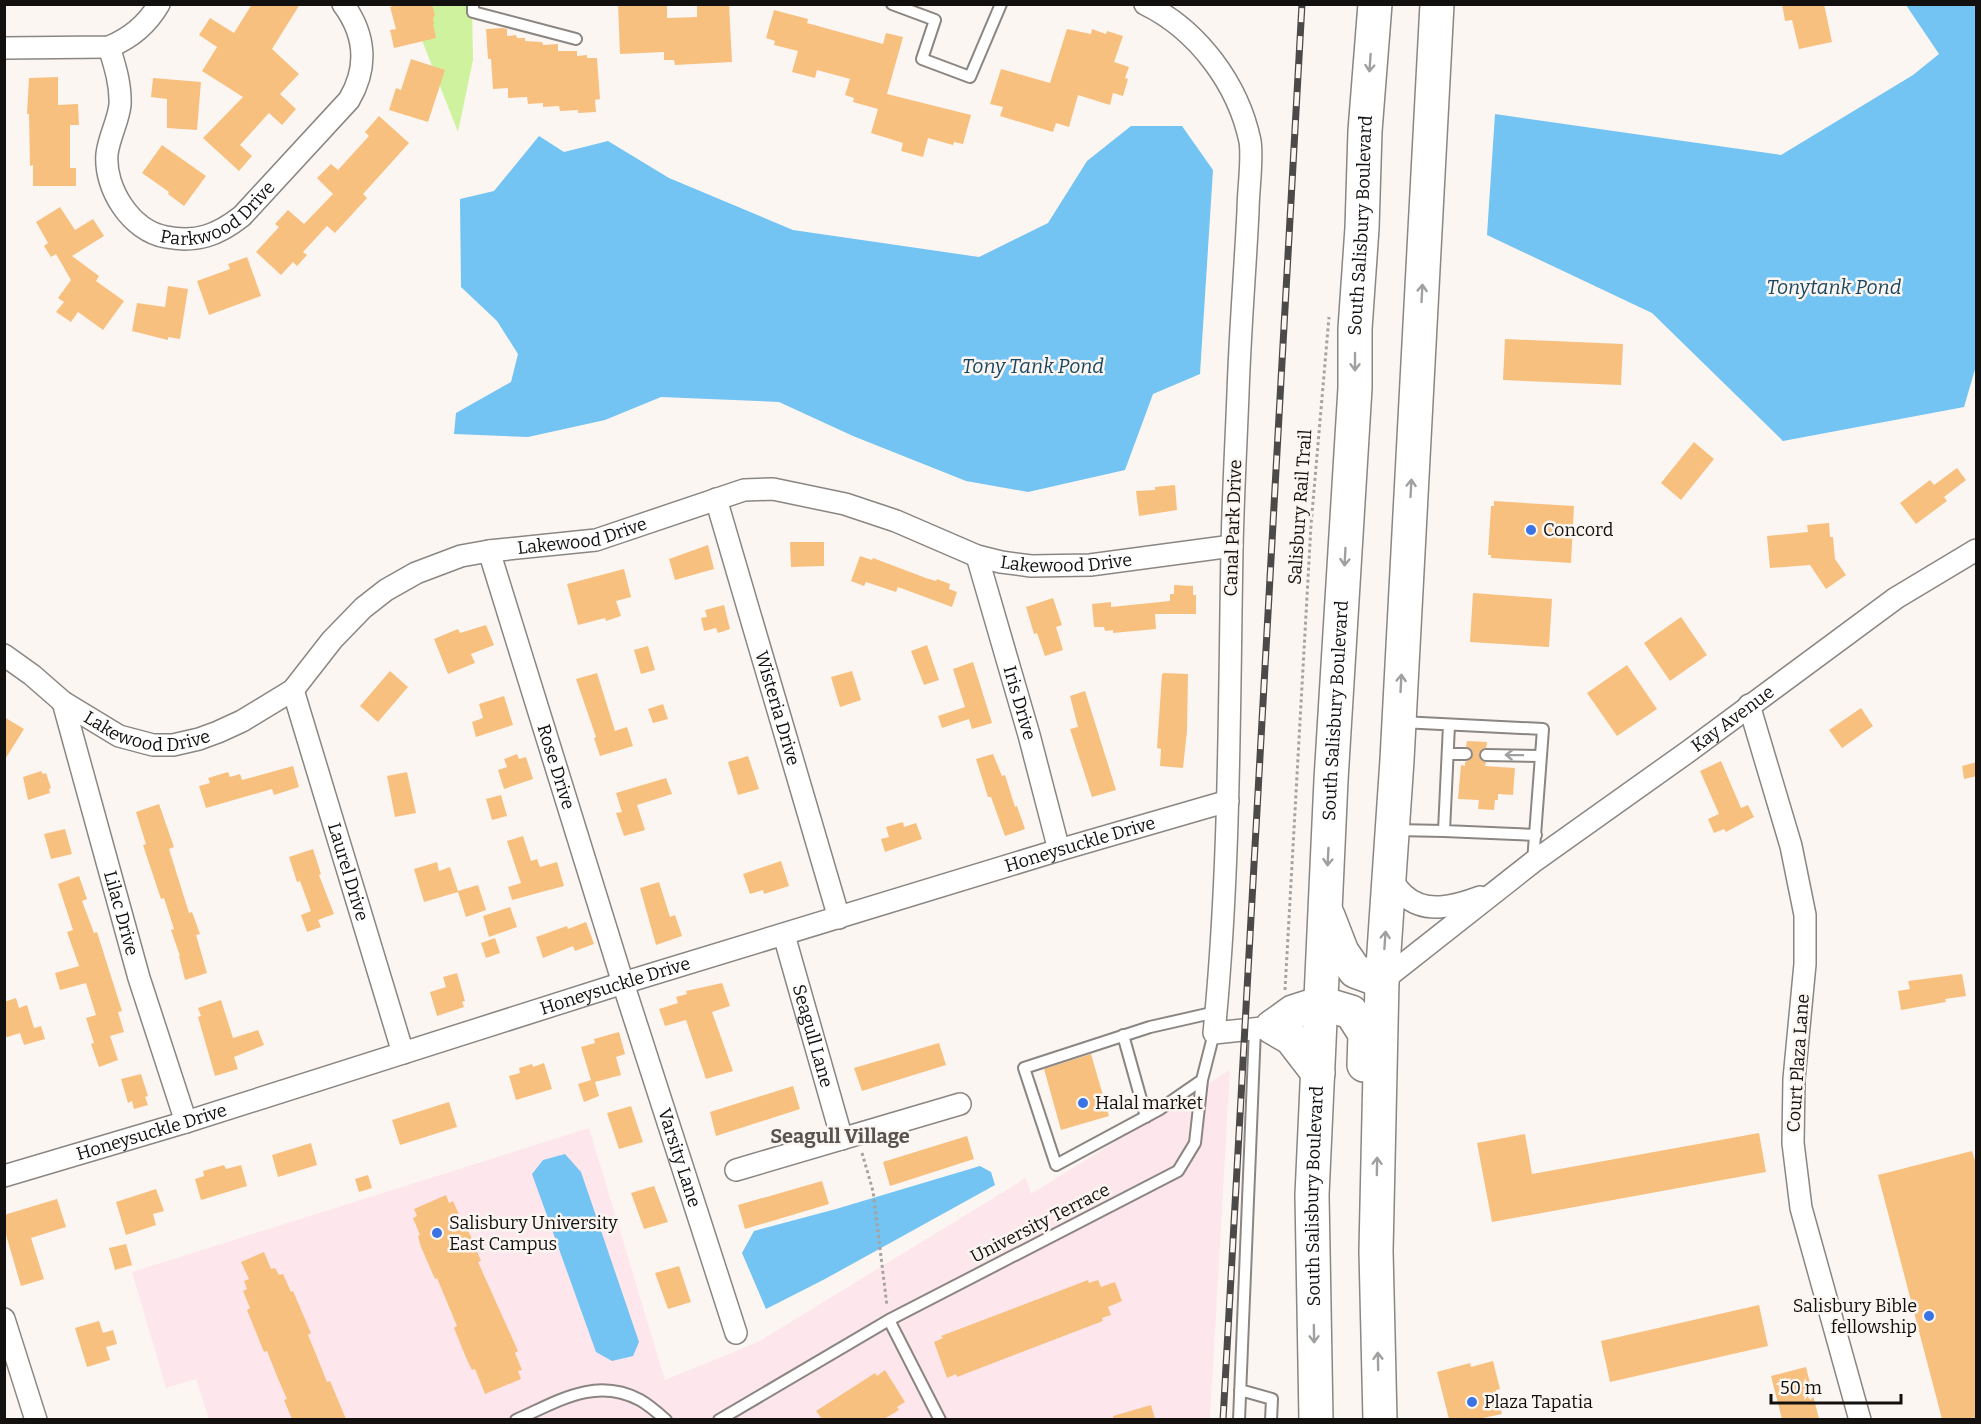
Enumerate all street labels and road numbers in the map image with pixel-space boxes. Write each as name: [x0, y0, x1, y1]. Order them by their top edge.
street label: South Salisbury Boulevard: [1344, 114, 1377, 335]
street label: Parkwood Drive: [158, 177, 280, 250]
street label: Salisbury Rail Trail: [1284, 429, 1316, 585]
street label: Canal Park Drive: [1220, 459, 1246, 597]
street label: Lakewood Drive: [516, 513, 650, 559]
street label: Lakewood Drive: [999, 548, 1133, 577]
street label: South Salisbury Boulevard: [1318, 600, 1353, 821]
street label: Wisteria Drive: [750, 648, 805, 768]
street label: Iris Drive: [999, 663, 1041, 743]
street label: Kay Avenue: [1687, 681, 1779, 757]
street label: Lakewood Drive: [80, 706, 213, 756]
street label: Rose Drive: [532, 721, 580, 812]
street label: Honeysuckle Drive: [1002, 812, 1158, 877]
street label: Laurel Drive: [323, 820, 373, 924]
street label: Lilac Drive: [99, 868, 143, 958]
street label: Honeysuckle Drive: [537, 952, 693, 1020]
street label: Seagull Lane: [788, 982, 838, 1090]
street label: Court Plaza Lane: [1782, 993, 1814, 1133]
street label: South Salisbury Boulevard: [1301, 1085, 1328, 1306]
street label: Honeysuckle Drive: [74, 1099, 230, 1165]
street label: Varsity Lane: [653, 1105, 706, 1210]
street label: University Terrace: [967, 1178, 1113, 1268]

